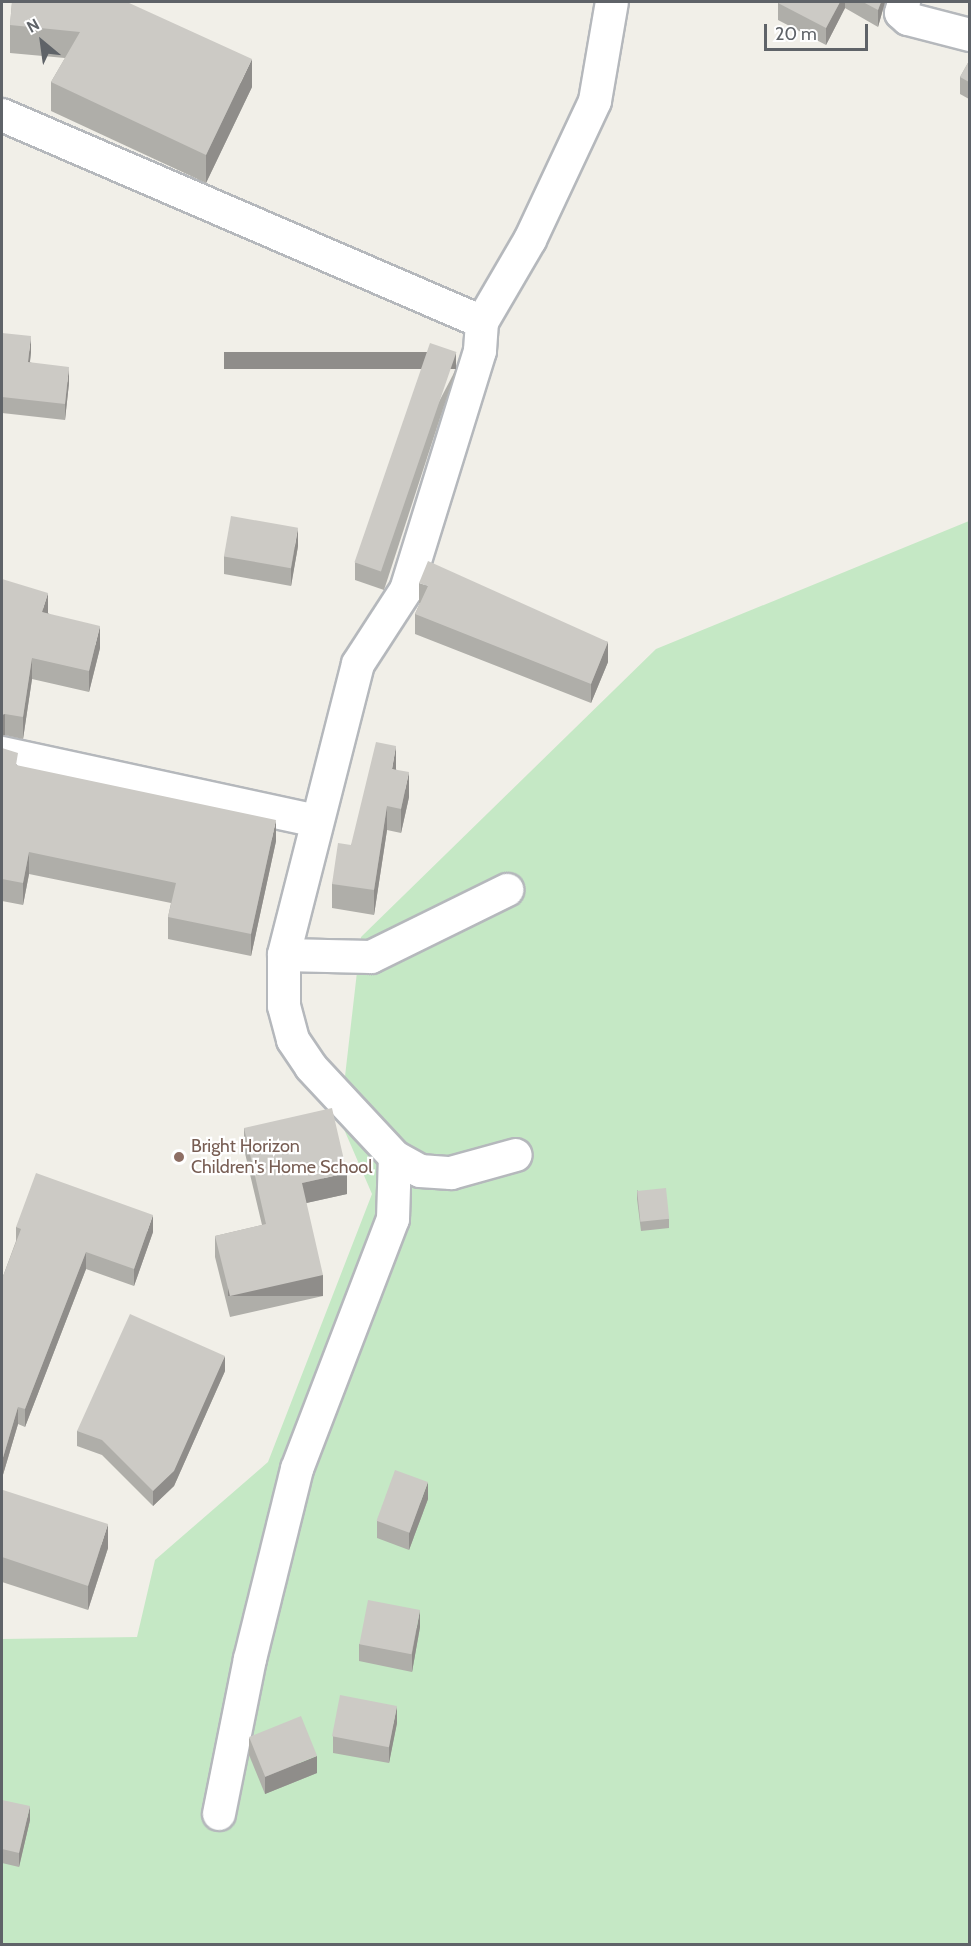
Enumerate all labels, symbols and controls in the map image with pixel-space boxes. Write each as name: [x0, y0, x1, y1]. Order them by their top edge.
north arrow: [12, 12, 72, 72]
scale bar: [767, 12, 870, 50]
text: N: [23, 15, 43, 37]
text: 20 m: [775, 23, 817, 45]
place label: Bright Horizon Children's Home School: [191, 1136, 372, 1178]
marker: Bright Horizon Children's Home School: [172, 1150, 186, 1164]

